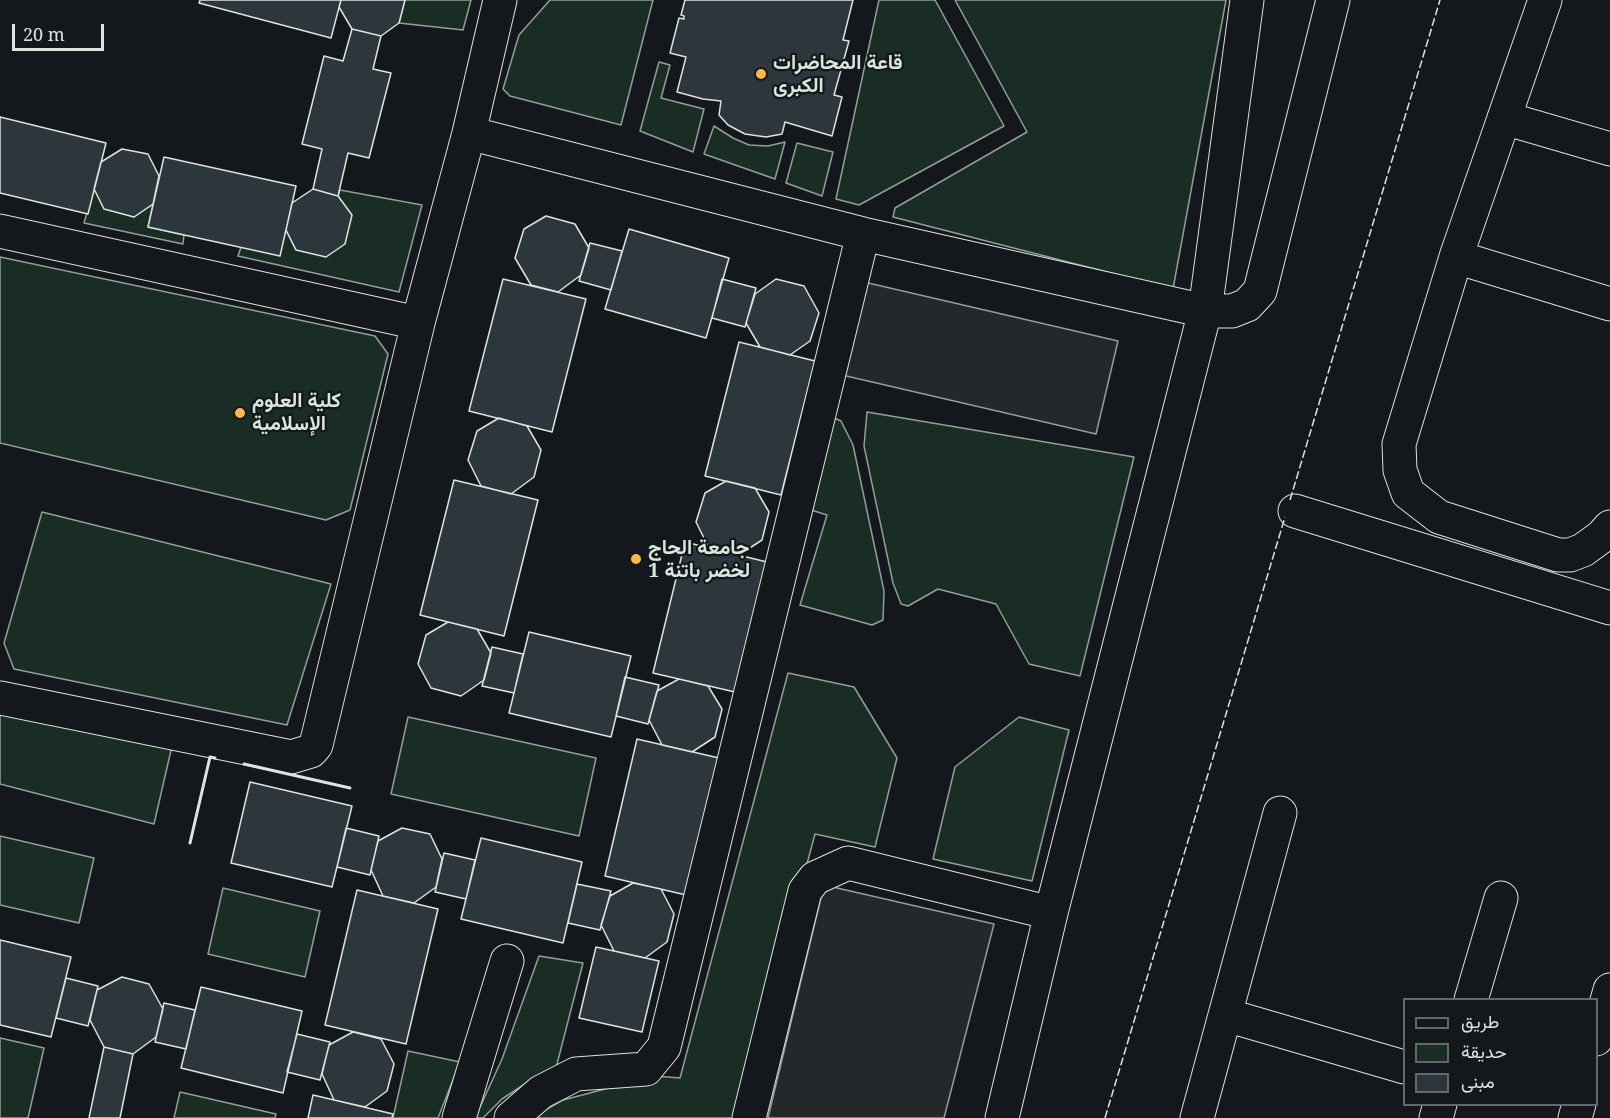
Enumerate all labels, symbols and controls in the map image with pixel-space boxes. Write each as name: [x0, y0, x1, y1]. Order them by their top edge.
scale bar: [15, 12, 106, 50]
text: 20 m: [23, 22, 65, 46]
place label: قاعة المحاضرات الكبرى: [773, 51, 903, 98]
marker: قاعة المحاضرات الكبرى: [754, 67, 768, 81]
place label: كلية العلوم الإسلامية: [252, 389, 341, 436]
marker: كلية العلوم الإسلامية: [233, 406, 247, 420]
place label: جامعة الحاج لخضر باتنة 1: [648, 536, 750, 583]
marker: جامعة الحاج لخضر باتنة 1: [629, 552, 643, 566]
legend: [1403, 998, 1598, 1106]
text: طريق: [1461, 1009, 1499, 1033]
text: حديقة: [1461, 1039, 1507, 1063]
text: مبنى: [1461, 1069, 1495, 1093]

